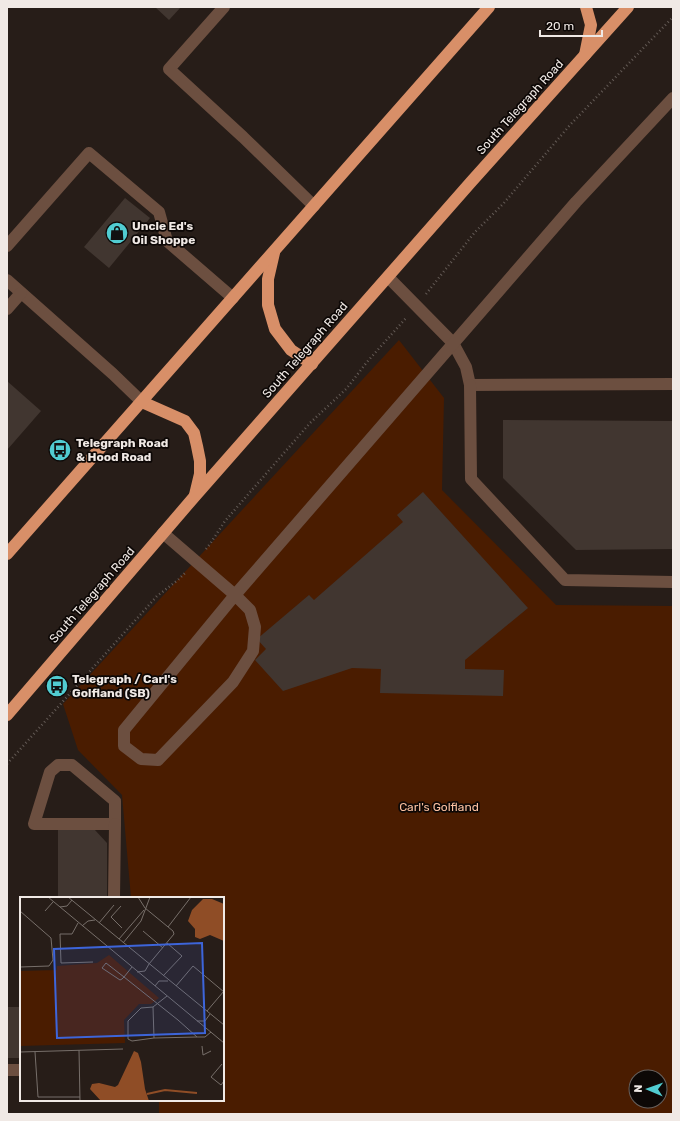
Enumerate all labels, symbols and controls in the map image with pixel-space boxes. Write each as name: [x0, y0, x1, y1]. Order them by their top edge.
scale bar: [540, 12, 602, 38]
text: 20 m: [546, 19, 574, 33]
street label: South Telegraph Road: [474, 57, 566, 157]
place label: Uncle Ed's Oil Shoppe: [132, 219, 195, 247]
shop icon: Uncle Ed's Oil Shoppe: [104, 220, 130, 246]
street label: South Telegraph Road: [260, 299, 350, 401]
place label: Telegraph Road & Hood Road: [76, 436, 168, 464]
bus stop icon: Telegraph Road & Hood Road: [47, 437, 73, 463]
street label: South Telegraph Road: [47, 544, 137, 646]
place label: Telegraph / Carl's Golfland (SB): [72, 672, 177, 700]
bus stop icon: Telegraph / Carl's Golfland (SB): [44, 673, 70, 699]
park label: Carl's Golfland: [399, 800, 479, 814]
inset map: [20, 897, 224, 1101]
north arrow: [628, 1069, 668, 1109]
text: N: [632, 1084, 645, 1093]

